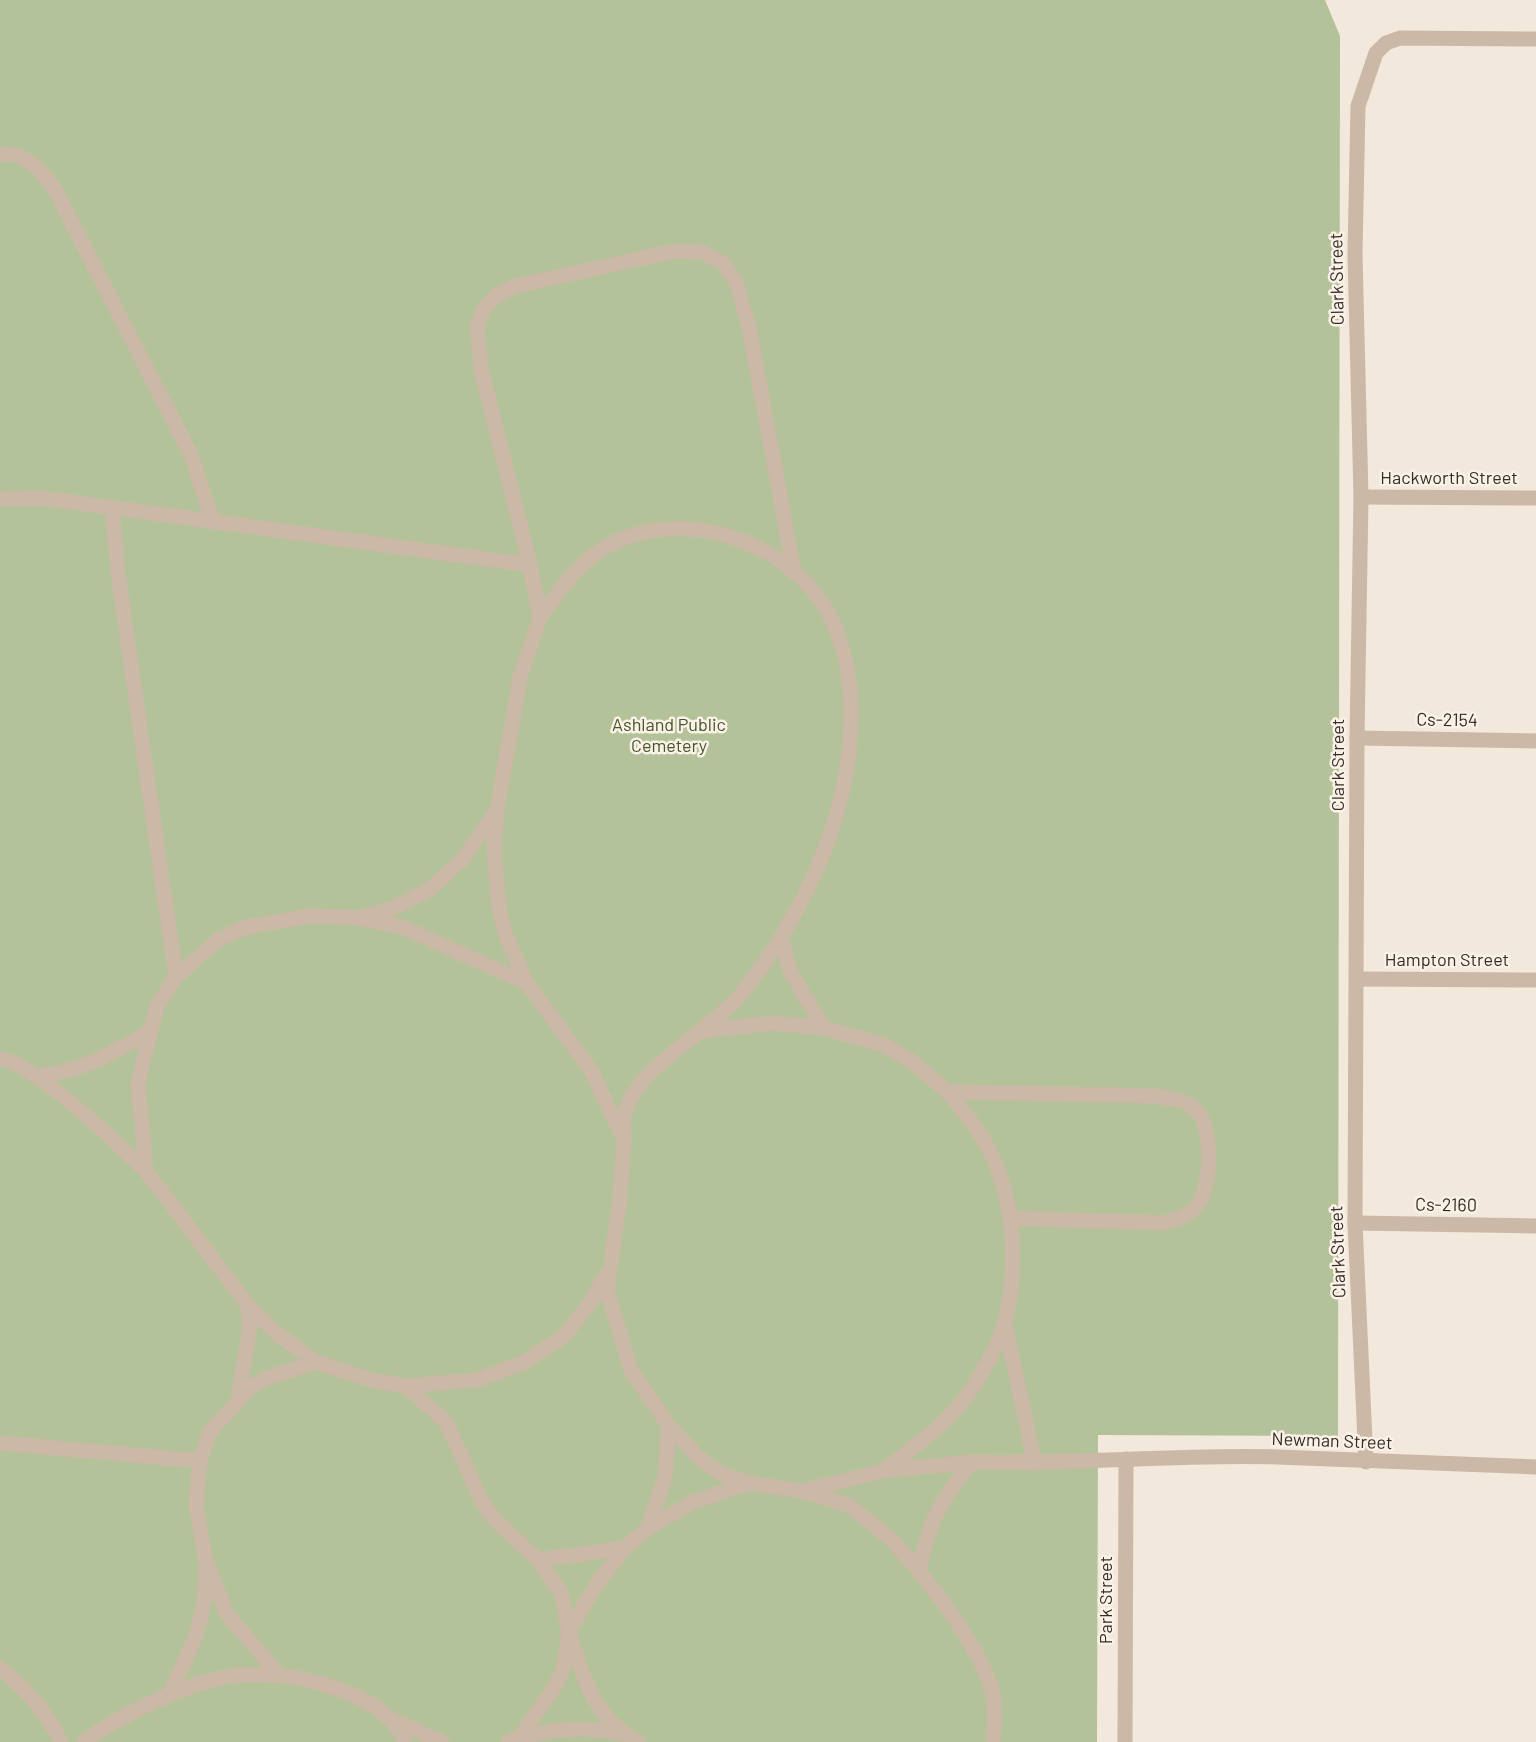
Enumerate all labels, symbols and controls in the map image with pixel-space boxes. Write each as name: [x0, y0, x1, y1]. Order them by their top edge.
street label: Clark Street: [1324, 233, 1348, 325]
street label: Hackworth Street: [1380, 466, 1518, 488]
street label: Cs-2154: [1416, 707, 1478, 731]
park label: Ashland Public Cemetery: [612, 713, 726, 756]
street label: Clark Street: [1326, 719, 1348, 811]
street label: Hampton Street: [1385, 948, 1509, 970]
street label: Cs-2160: [1415, 1192, 1477, 1216]
street label: Clark Street: [1324, 1205, 1350, 1299]
street label: Newman Street: [1271, 1427, 1393, 1453]
street label: Park Street: [1094, 1556, 1116, 1644]

